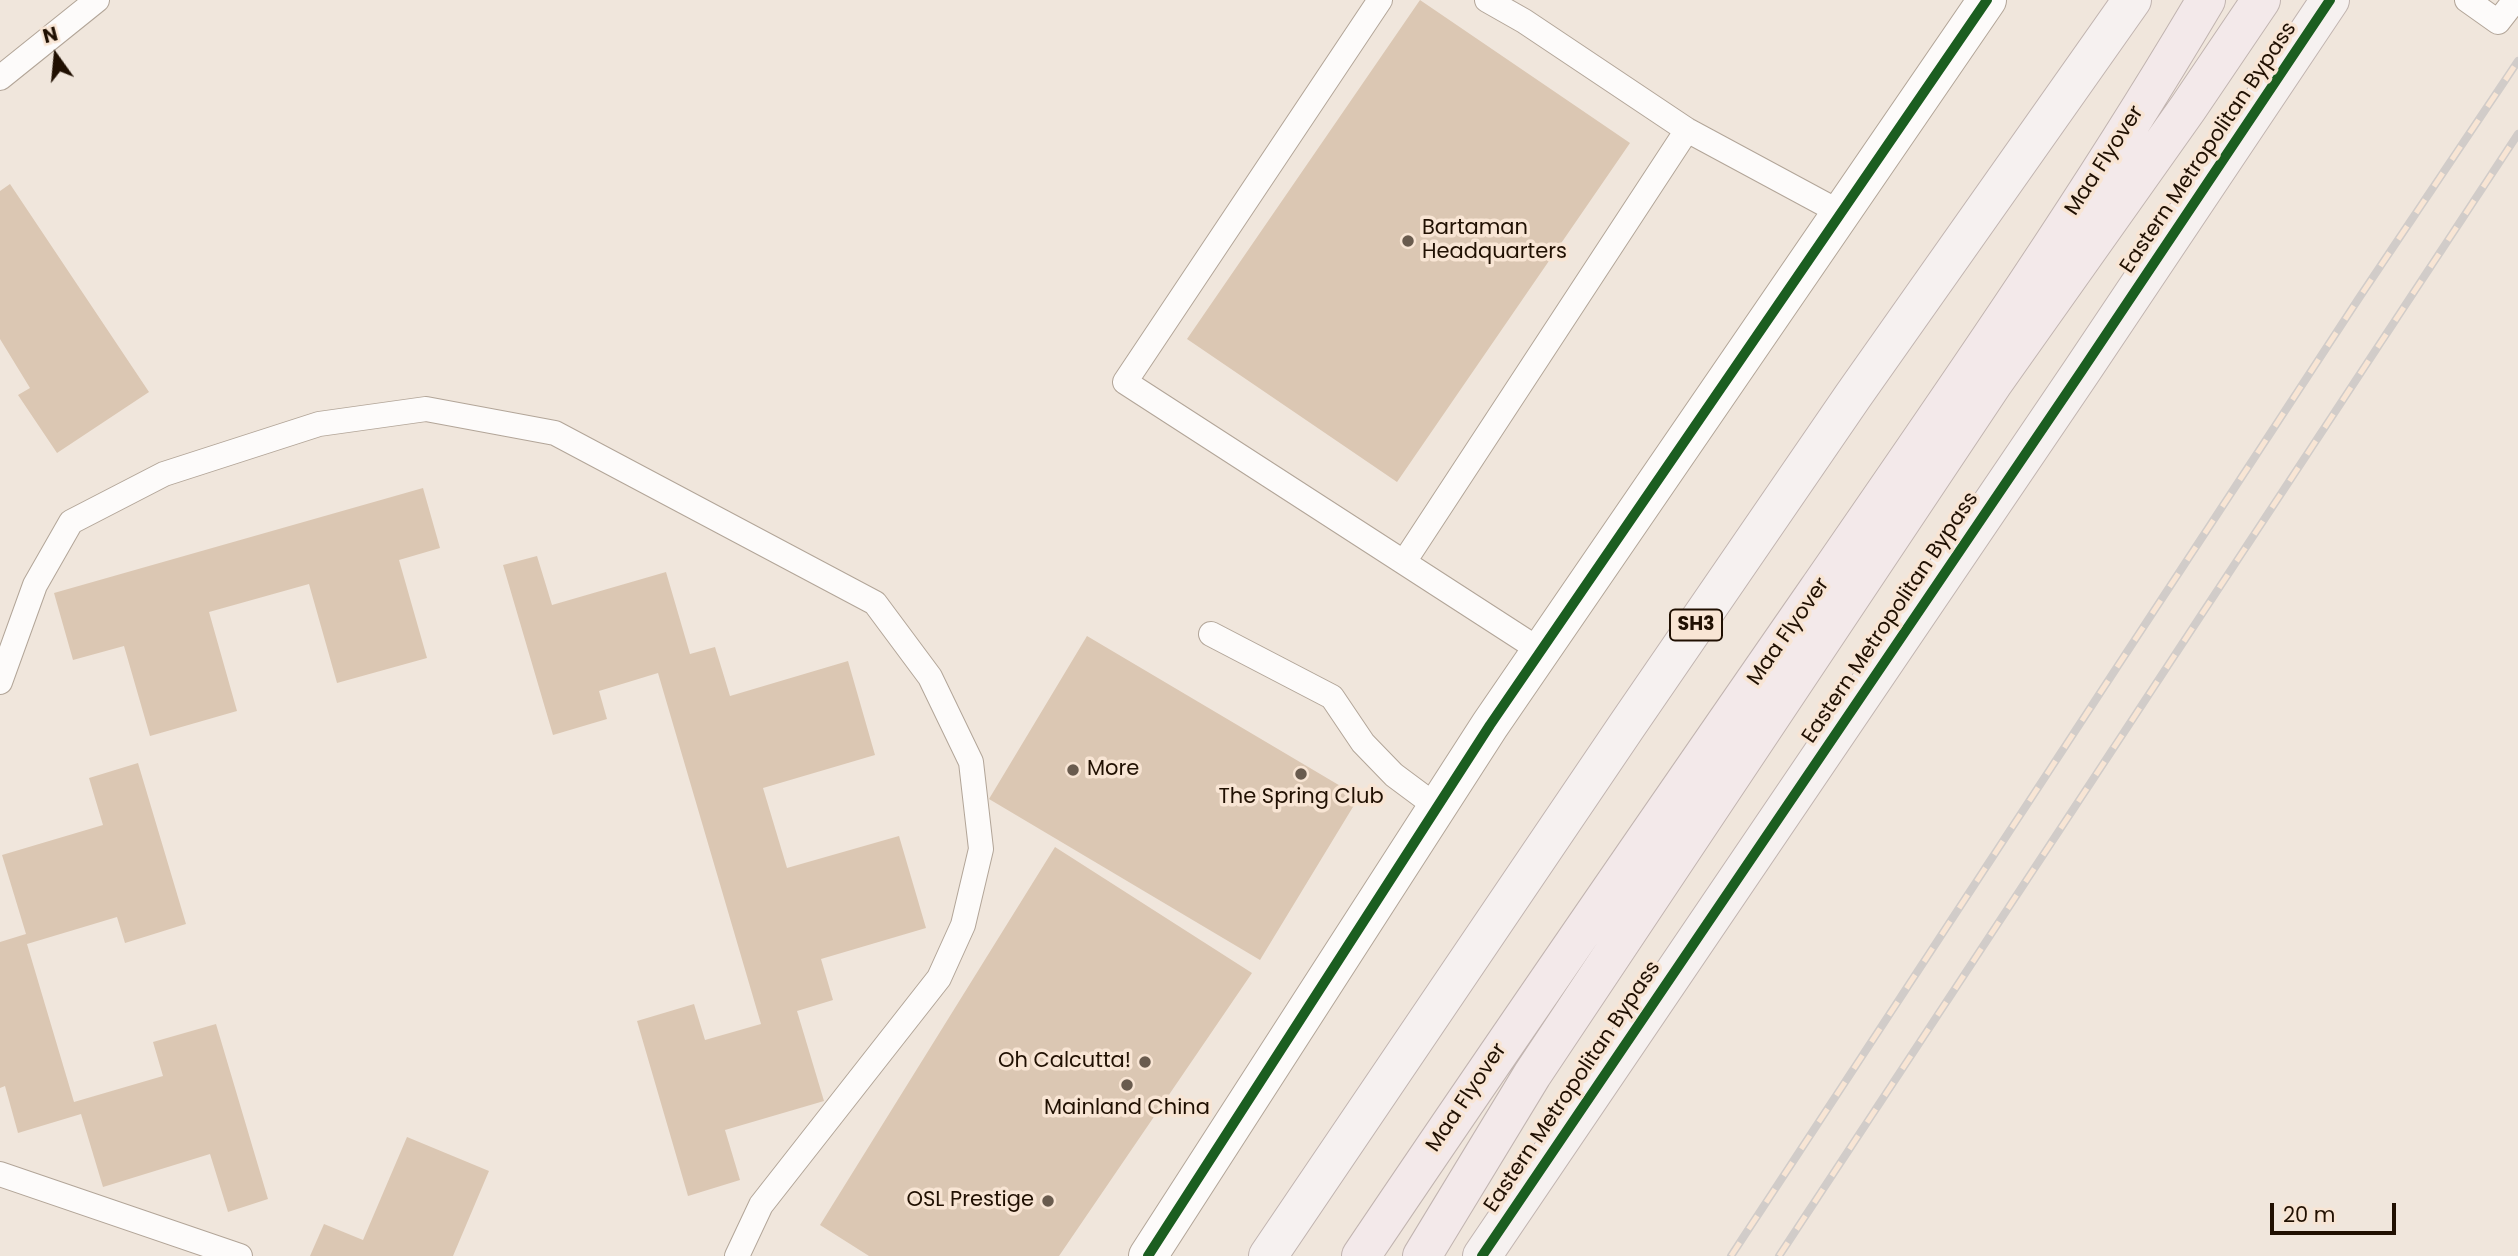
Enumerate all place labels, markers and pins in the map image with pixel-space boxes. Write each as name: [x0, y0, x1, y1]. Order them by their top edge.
place label: Bartaman Headquarters: [1422, 216, 1567, 266]
marker: Bartaman Headquarters: [1400, 233, 1416, 249]
place label: More: [1087, 757, 1139, 783]
marker: More: [1065, 762, 1081, 778]
marker: The Spring Club: [1293, 766, 1309, 782]
place label: The Spring Club: [1218, 785, 1384, 811]
place label: Oh Calcutta!: [998, 1049, 1131, 1075]
marker: Oh Calcutta!: [1137, 1054, 1153, 1070]
marker: Mainland China: [1119, 1077, 1135, 1093]
place label: Mainland China: [1044, 1096, 1210, 1122]
place label: OSL Prestige: [906, 1188, 1034, 1214]
marker: OSL Prestige: [1040, 1193, 1056, 1209]

